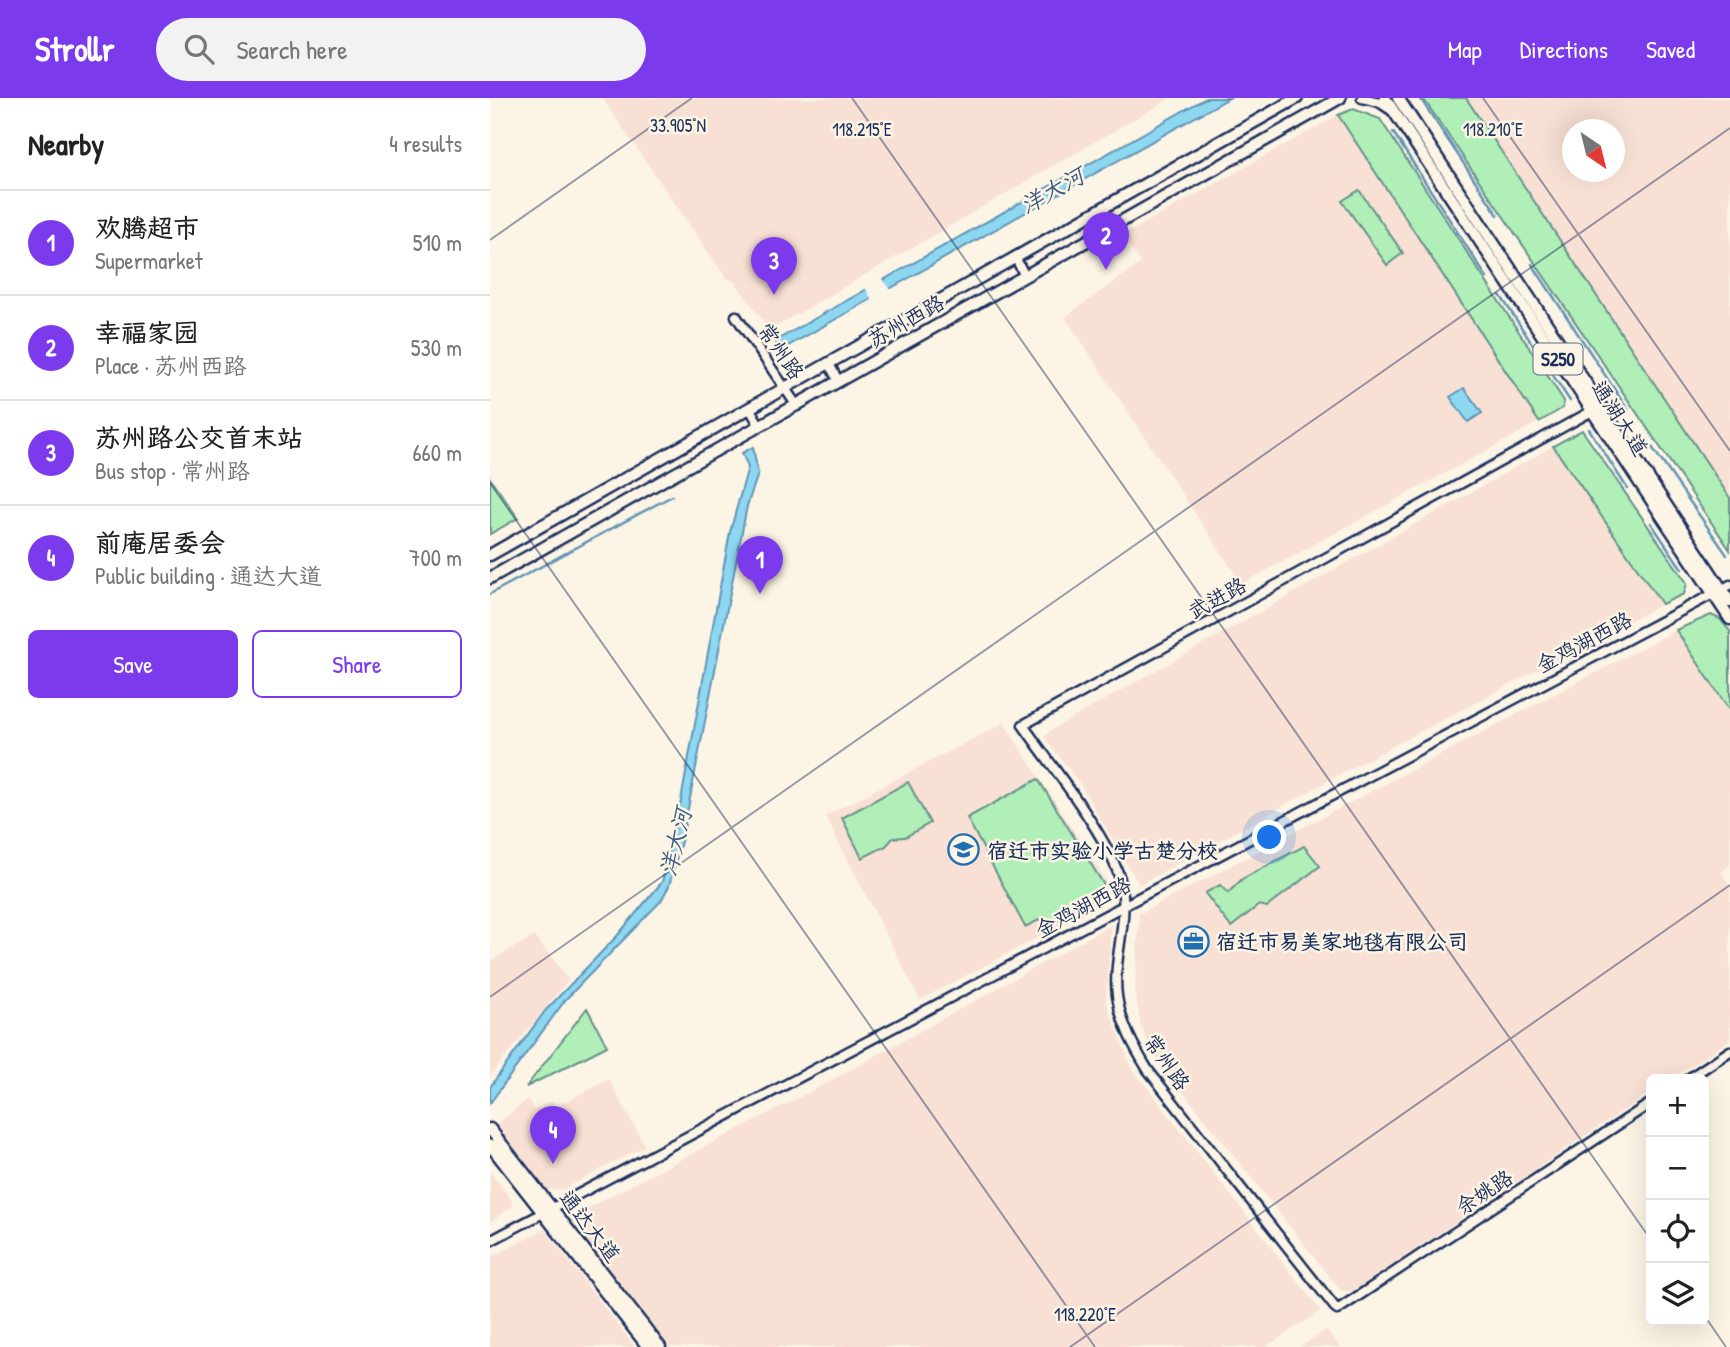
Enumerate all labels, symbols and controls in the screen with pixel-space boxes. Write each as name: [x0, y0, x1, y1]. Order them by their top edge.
search box: [156, 18, 646, 81]
text: Strollr: [35, 27, 114, 71]
icon: search: [180, 30, 218, 68]
text: Search here: [236, 32, 348, 67]
text: Map: [1448, 33, 1482, 65]
text: Directions: [1520, 33, 1608, 65]
text: Saved: [1646, 33, 1695, 65]
text: 33.905°N: [650, 113, 706, 138]
text: 118.215°E: [832, 117, 892, 142]
text: 118.210°E: [1463, 117, 1523, 142]
north arrow: [1562, 119, 1625, 182]
text: Nearby: [28, 124, 104, 164]
text: 4 results: [389, 128, 462, 159]
water label: 洋大河: [1014, 158, 1093, 220]
text: 欢腾超市: [95, 210, 199, 245]
pin: 2: [1083, 212, 1129, 270]
text: 1: [47, 227, 55, 258]
text: 510 m: [413, 227, 462, 258]
pin: 3: [751, 237, 797, 295]
text: Supermarket: [95, 245, 203, 276]
street label: 苏州西路: [862, 287, 950, 355]
text: 幸福家园: [95, 315, 199, 350]
street label: 常州路: [751, 317, 811, 385]
text: 2: [46, 332, 56, 363]
text: 530 m: [411, 332, 462, 363]
road number: S250: [1534, 344, 1582, 374]
text: Place · 苏州西路: [95, 350, 246, 381]
street label: 通湖大道: [1585, 375, 1655, 461]
text: 苏州路公交首末站: [95, 420, 303, 455]
text: 3: [46, 437, 56, 468]
text: 660 m: [412, 437, 462, 468]
text: Bus stop · 常州路: [95, 455, 250, 486]
text: 前庵居委会: [95, 525, 225, 560]
pin: 1: [737, 536, 783, 594]
text: 4: [47, 542, 55, 573]
text: 700 m: [409, 542, 462, 573]
text: Public building · 通达大道: [95, 560, 322, 591]
street label: 武进路: [1182, 570, 1252, 626]
street label: 金鸡湖西路: [1531, 605, 1637, 679]
button: Save: [28, 630, 238, 698]
button: Share: [252, 630, 462, 698]
water label: 洋大河: [652, 801, 699, 879]
your location: [1252, 820, 1286, 854]
school or university icon: 宿迁市实验小学古楚分校: [947, 833, 981, 867]
place label: 宿迁市实验小学古楚分校: [987, 836, 1218, 865]
street label: 金鸡湖西路: [1030, 870, 1136, 944]
office icon: 宿迁市易美家地毯有限公司: [1176, 924, 1210, 958]
place label: 宿迁市易美家地毯有限公司: [1216, 927, 1468, 956]
street label: 常州路: [1137, 1028, 1197, 1096]
map controls: [1646, 1074, 1709, 1326]
button: +: [1646, 1074, 1709, 1137]
pin: 4: [530, 1106, 576, 1164]
button: −: [1646, 1137, 1709, 1200]
street label: 余姚路: [1450, 1163, 1518, 1221]
street label: 通达大道: [553, 1184, 627, 1268]
button: locate: [1646, 1200, 1709, 1263]
button: layers: [1646, 1263, 1709, 1326]
text: 118.220°E: [1054, 1302, 1116, 1327]

